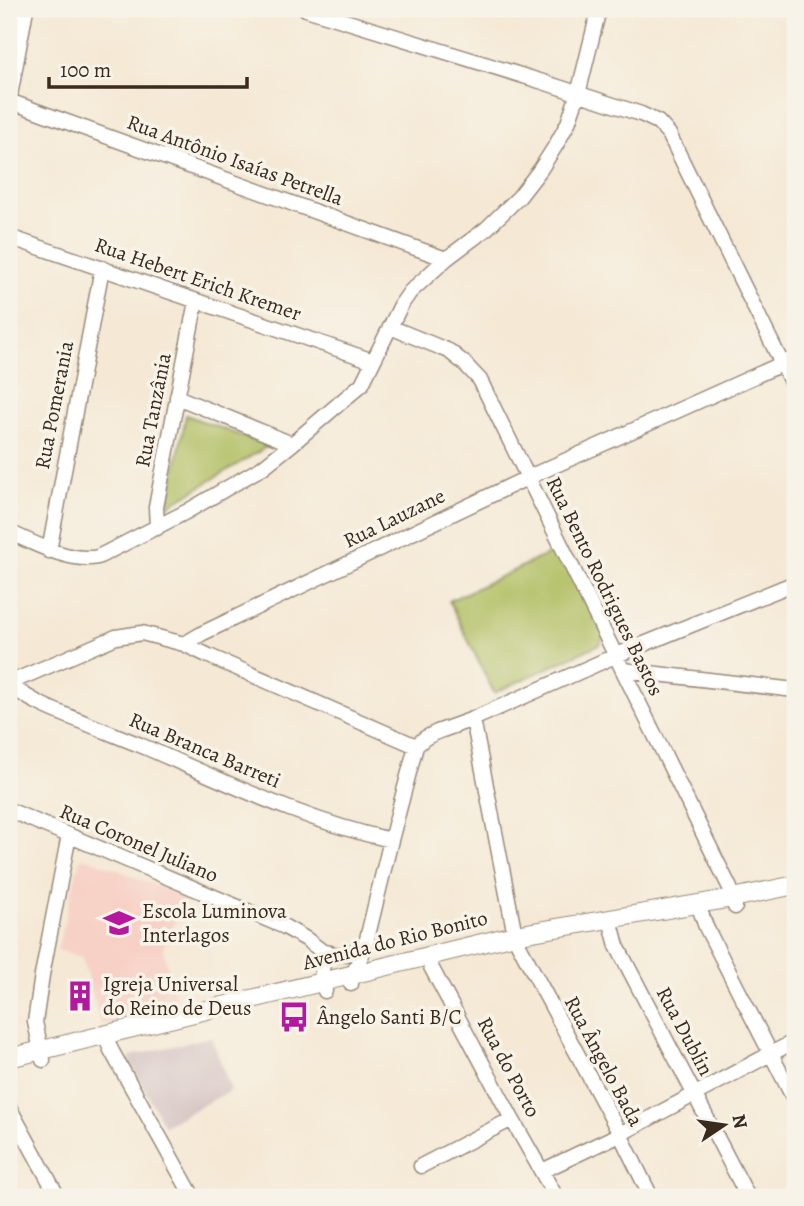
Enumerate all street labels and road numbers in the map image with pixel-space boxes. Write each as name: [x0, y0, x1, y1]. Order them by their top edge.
street label: Rua Antônio Isaías Petrella: [123, 108, 347, 212]
street label: Rua Hebert Erich Kremer: [91, 230, 305, 328]
street label: Rua Pomerania: [28, 338, 80, 472]
street label: Rua Tanzânia: [128, 350, 178, 470]
street label: Rua Bento Rodrigues Bastos: [540, 472, 670, 700]
street label: Rua Lauzane: [339, 481, 449, 555]
street label: Rua Branca Barreti: [125, 705, 285, 795]
street label: Rua Coronel Juliano: [55, 797, 223, 889]
street label: Avenida do Rio Bonito: [299, 903, 490, 977]
street label: Rua Dublin: [650, 982, 720, 1080]
street label: Rua Ângelo Bada: [558, 991, 650, 1131]
street label: Rua do Porto: [471, 1012, 547, 1122]

